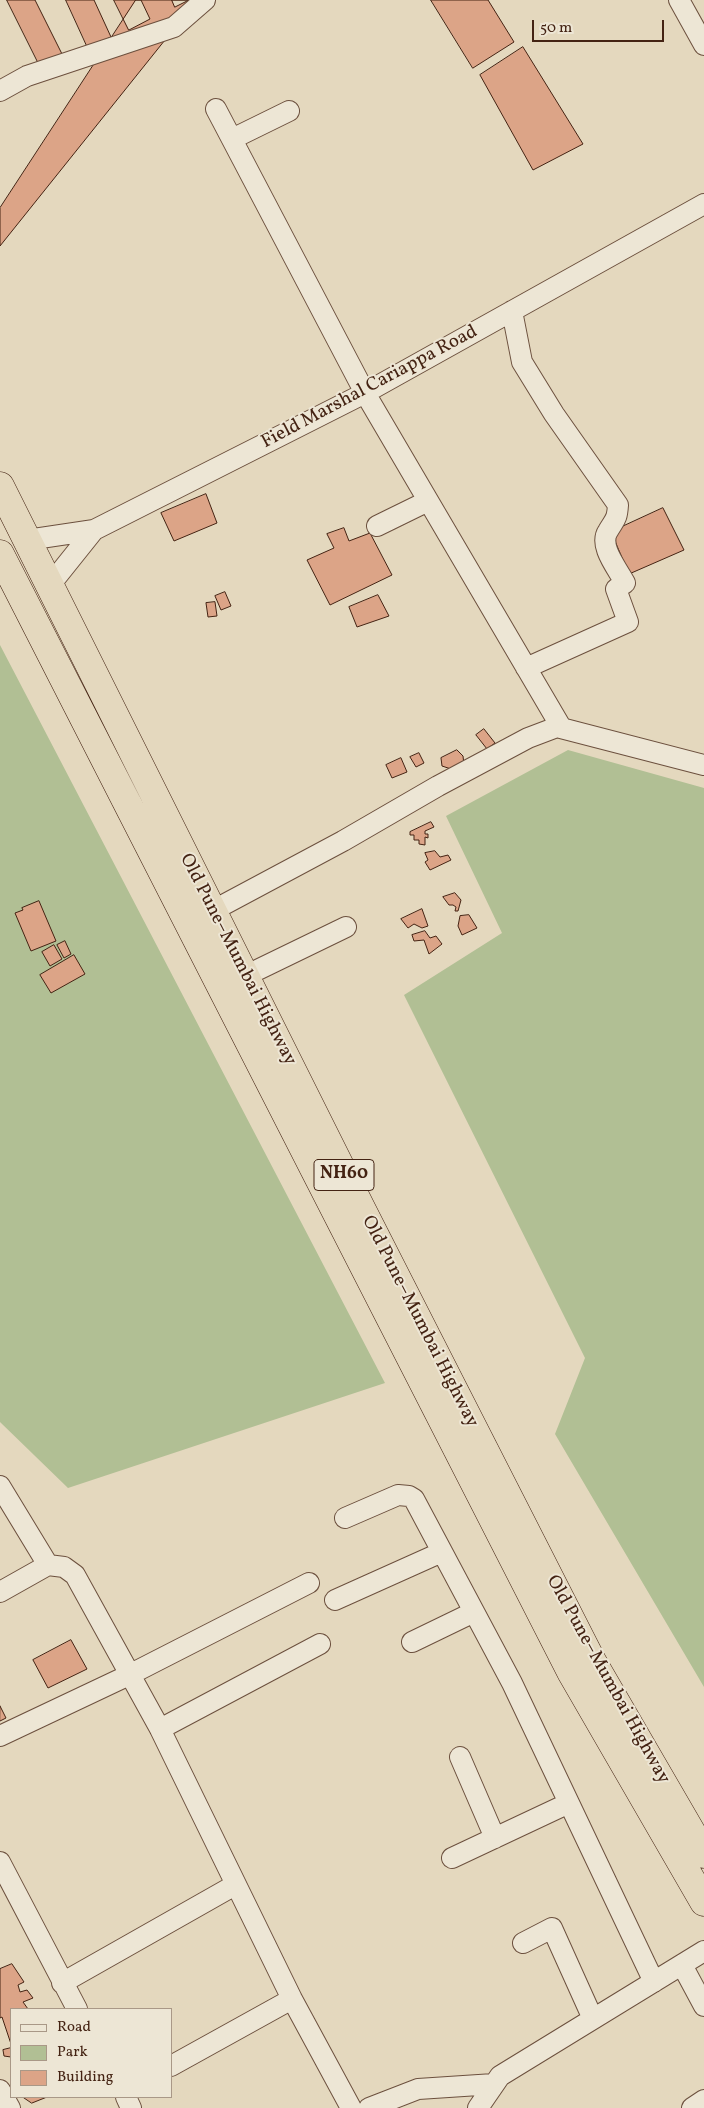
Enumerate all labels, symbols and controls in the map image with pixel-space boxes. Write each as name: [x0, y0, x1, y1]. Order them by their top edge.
scale bar: [534, 10, 666, 42]
text: 50 m: [540, 18, 572, 39]
street label: Field Marshal Cariappa Road: [258, 321, 482, 455]
street label: Old Pune–Mumbai Highway: [174, 850, 300, 1070]
road number: NH60: [314, 1160, 374, 1190]
street label: Old Pune–Mumbai Highway: [356, 1212, 482, 1432]
street label: Old Pune–Mumbai Highway: [540, 1572, 674, 1788]
legend: [10, 2008, 172, 2098]
text: Road: [57, 2017, 91, 2038]
text: Park: [57, 2042, 88, 2063]
text: Building: [57, 2067, 113, 2088]

